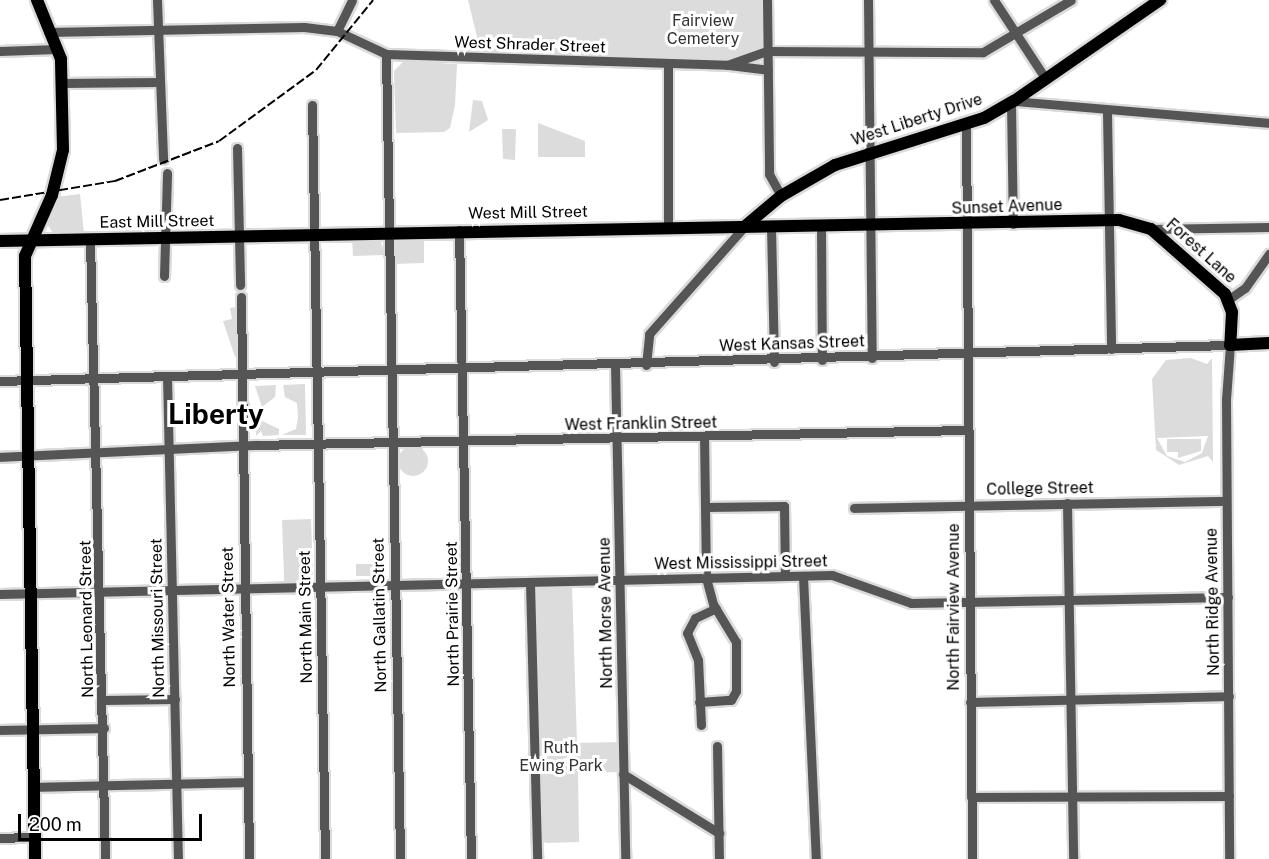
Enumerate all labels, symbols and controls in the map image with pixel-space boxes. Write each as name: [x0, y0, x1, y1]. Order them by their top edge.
park label: Fairview Cemetery: [667, 11, 739, 49]
street label: West Shrader Street: [454, 33, 606, 57]
street label: West Liberty Drive: [849, 90, 985, 150]
street label: Sunset Avenue: [951, 195, 1063, 219]
street label: West Mill Street: [468, 202, 588, 224]
street label: East Mill Street: [99, 211, 215, 233]
street label: Forest Lane: [1162, 215, 1240, 287]
street label: West Kansas Street: [719, 332, 865, 356]
district label: Liberty: [168, 397, 264, 431]
street label: West Franklin Street: [564, 413, 718, 435]
street label: College Street: [986, 478, 1094, 500]
street label: North Fairview Avenue: [944, 523, 964, 691]
street label: North Ridge Avenue: [1202, 528, 1224, 676]
street label: North Gallatin Street: [369, 537, 391, 693]
street label: North Morse Avenue: [595, 537, 617, 689]
street label: North Missouri Street: [147, 538, 169, 698]
street label: North Leonard Street: [76, 540, 98, 698]
street label: North Prairie Street: [442, 541, 464, 687]
street label: North Water Street: [218, 546, 240, 688]
street label: North Main Street: [295, 550, 317, 684]
street label: West Mississippi Street: [654, 552, 828, 574]
park label: Ruth Ewing Park: [519, 738, 603, 776]
scale bar: [21, 802, 206, 840]
text: 200 m: [29, 814, 82, 835]

